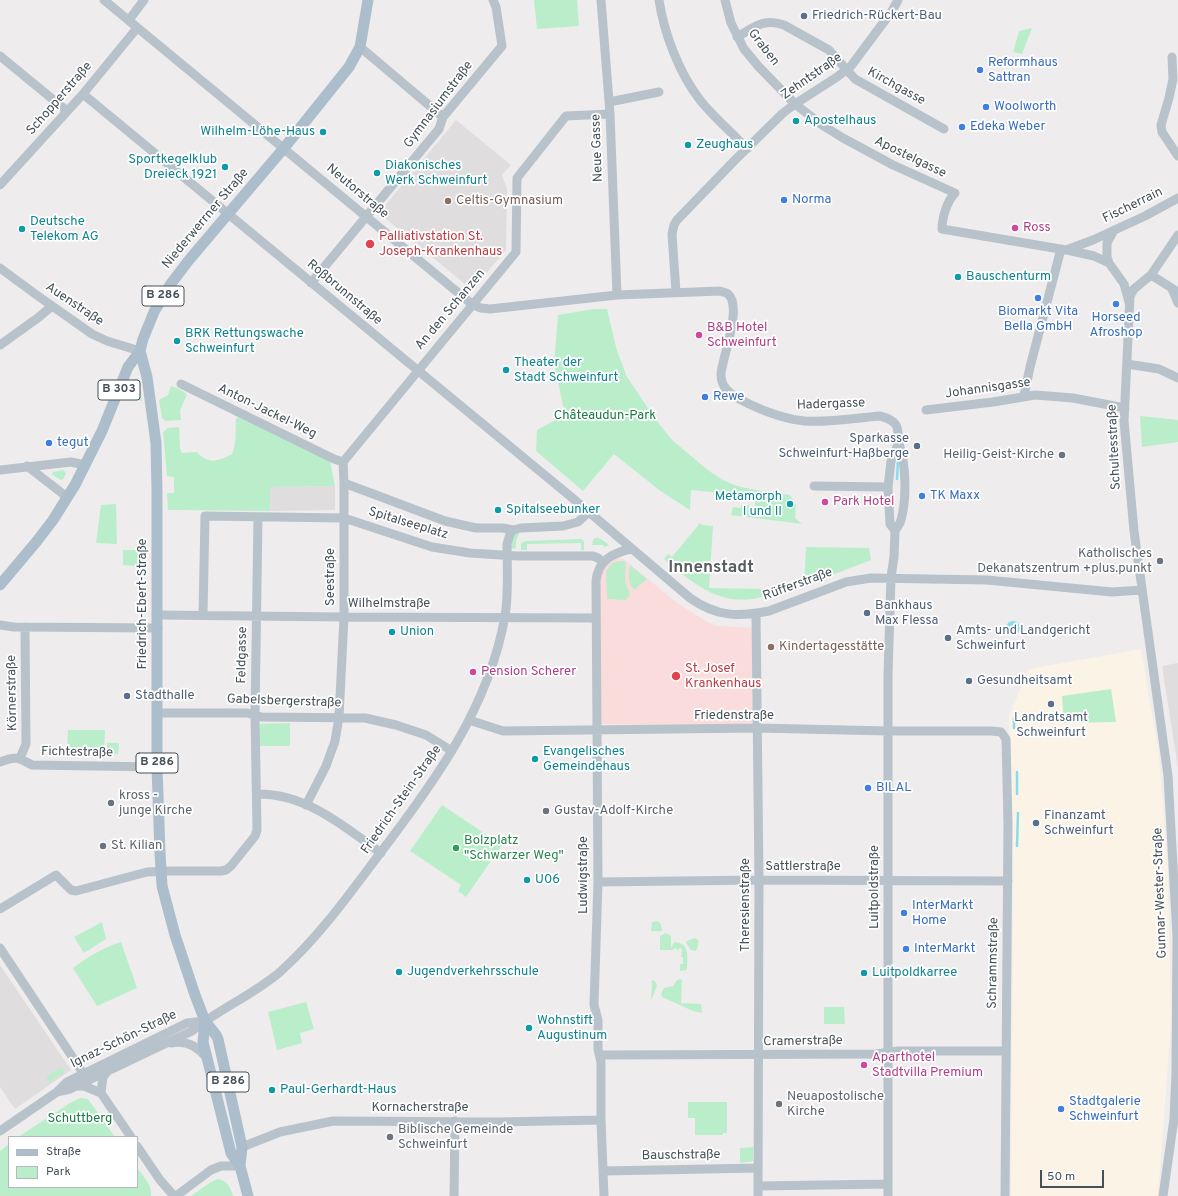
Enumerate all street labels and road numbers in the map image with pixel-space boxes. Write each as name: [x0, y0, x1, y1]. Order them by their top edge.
street label: Graben: [744, 26, 782, 70]
street label: Zehntstraße: [779, 50, 845, 104]
street label: Gymnasiumstraße: [401, 58, 477, 152]
street label: Schopperstraße: [24, 59, 96, 139]
street label: Kirchgasse: [864, 65, 928, 109]
street label: Neue Gasse: [589, 114, 607, 182]
street label: Apostelgasse: [872, 134, 948, 182]
street label: Neutorstraße: [323, 161, 391, 223]
street label: Niederwerrner Straße: [159, 166, 253, 272]
street label: Fischerrain: [1100, 185, 1166, 227]
street label: Roßbrunnstraße: [303, 257, 385, 329]
street label: An den Schanzen: [413, 266, 489, 354]
street label: Auenstraße: [42, 280, 106, 330]
road number: B 286: [142, 286, 184, 306]
street label: Johannisgasse: [944, 375, 1032, 403]
road number: B 303: [98, 380, 140, 400]
street label: Anton-Jackel-Weg: [215, 381, 319, 443]
street label: Hadergasse: [797, 396, 865, 414]
street label: Schultesstraße: [1105, 404, 1125, 490]
street label: Spitalseeplatz: [366, 504, 450, 544]
street label: Friedrich-Ebert-Straße: [135, 538, 151, 670]
street label: Seestraße: [323, 548, 339, 606]
street label: Rüfferstraße: [761, 565, 835, 605]
street label: Wilhelmstraße: [348, 596, 430, 612]
street label: Feldgasse: [235, 626, 251, 684]
street label: Körnerstraße: [5, 655, 21, 731]
street label: Gabelsbergerstraße: [226, 692, 342, 712]
street label: Friedenstraße: [694, 708, 774, 724]
street label: Friedrich-Stein-Straße: [359, 743, 445, 857]
street label: Fichtestraße: [41, 745, 113, 761]
road number: B 286: [136, 753, 178, 773]
street label: Gunnar-Wester-Straße: [1151, 827, 1171, 959]
street label: Ludwigstraße: [576, 836, 592, 914]
street label: Luitpoldstraße: [867, 845, 883, 929]
street label: Theresienstraße: [738, 858, 754, 952]
street label: Sattlerstraße: [765, 859, 841, 875]
street label: Schrammstraße: [985, 917, 1003, 1009]
street label: Ignaz-Schön-Straße: [68, 1008, 180, 1072]
street label: Cramerstraße: [763, 1034, 843, 1050]
road number: B 286: [207, 1072, 249, 1092]
street label: Kornacherstraße: [371, 1100, 469, 1116]
street label: Bauschstraße: [641, 1148, 721, 1164]

